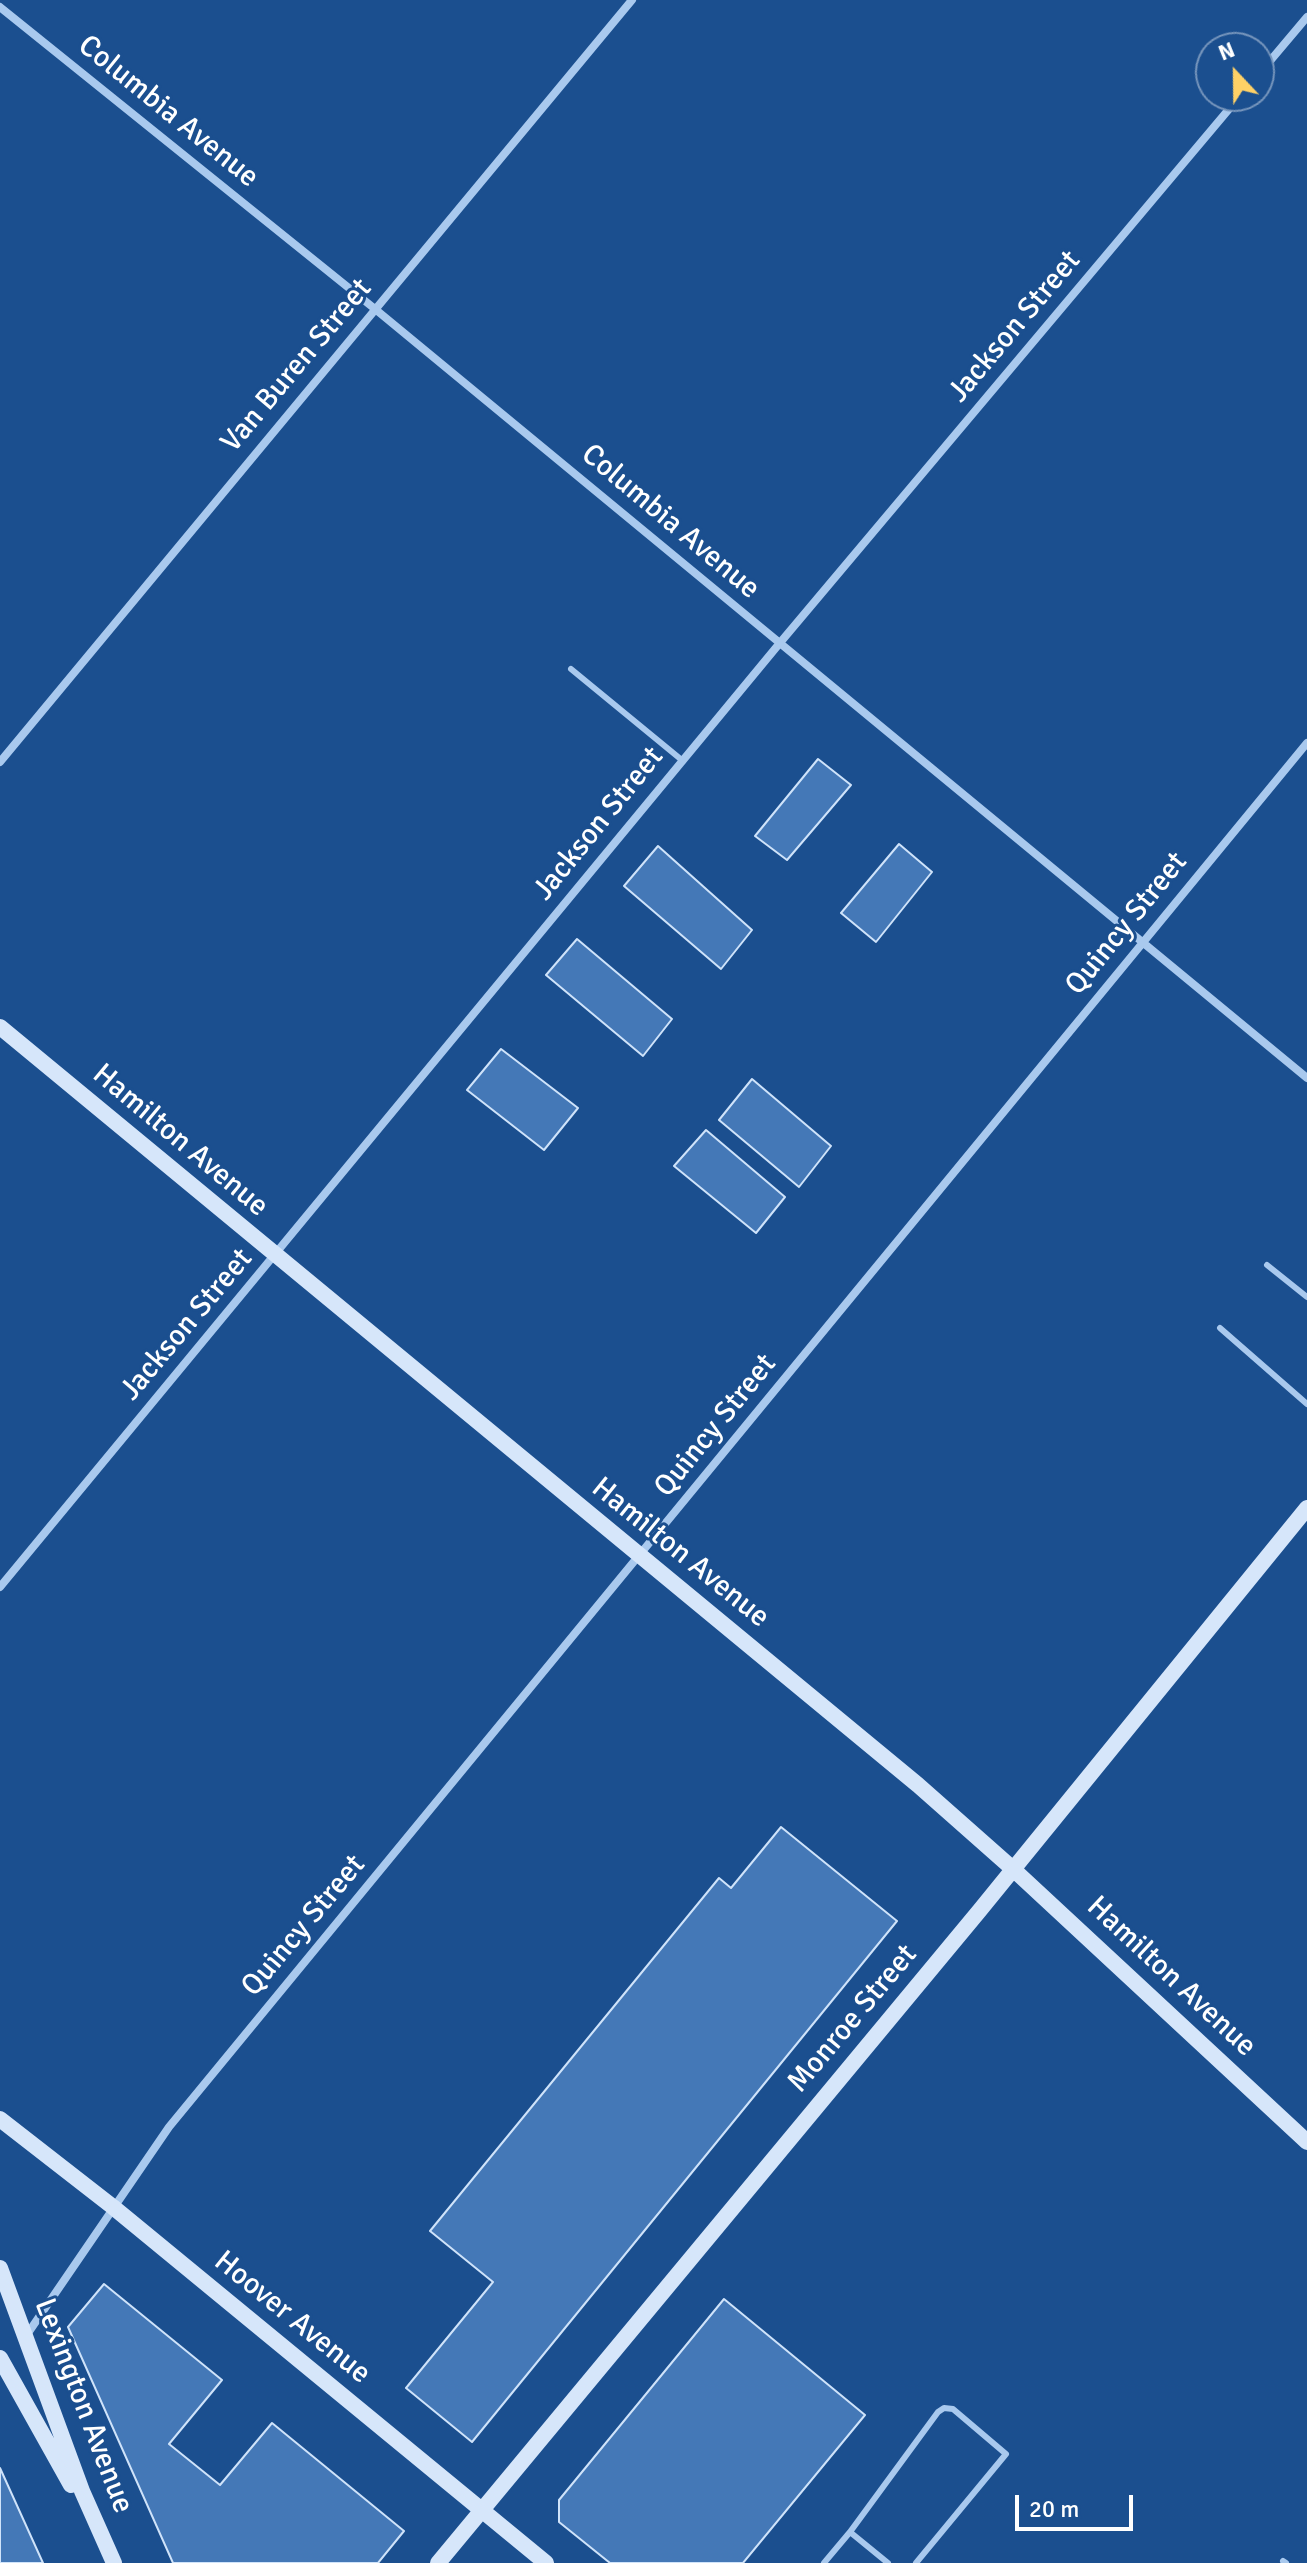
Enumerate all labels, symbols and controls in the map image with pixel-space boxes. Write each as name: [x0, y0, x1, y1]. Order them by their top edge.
street label: Columbia Avenue: [70, 28, 266, 196]
north arrow: [1195, 32, 1275, 112]
text: N: [1214, 36, 1239, 67]
street label: Jackson Street: [941, 244, 1089, 410]
street label: Van Buren Street: [214, 272, 380, 460]
street label: Columbia Avenue: [573, 437, 767, 607]
street label: Jackson Street: [526, 740, 672, 908]
street label: Quincy Street: [1058, 845, 1196, 1003]
street label: Hamilton Avenue: [85, 1057, 275, 1225]
street label: Jackson Street: [113, 1242, 261, 1408]
street label: Quincy Street: [647, 1347, 785, 1505]
street label: Hamilton Avenue: [584, 1470, 776, 1636]
street label: Quincy Street: [235, 1848, 373, 2004]
street label: Hamilton Avenue: [1079, 1889, 1263, 2065]
street label: Monroe Street: [781, 1938, 925, 2100]
street label: Hoover Avenue: [206, 2244, 378, 2392]
street label: Lexington Avenue: [26, 2294, 140, 2518]
scale bar: [1019, 2479, 1137, 2529]
text: 20 m: [1029, 2494, 1079, 2524]

